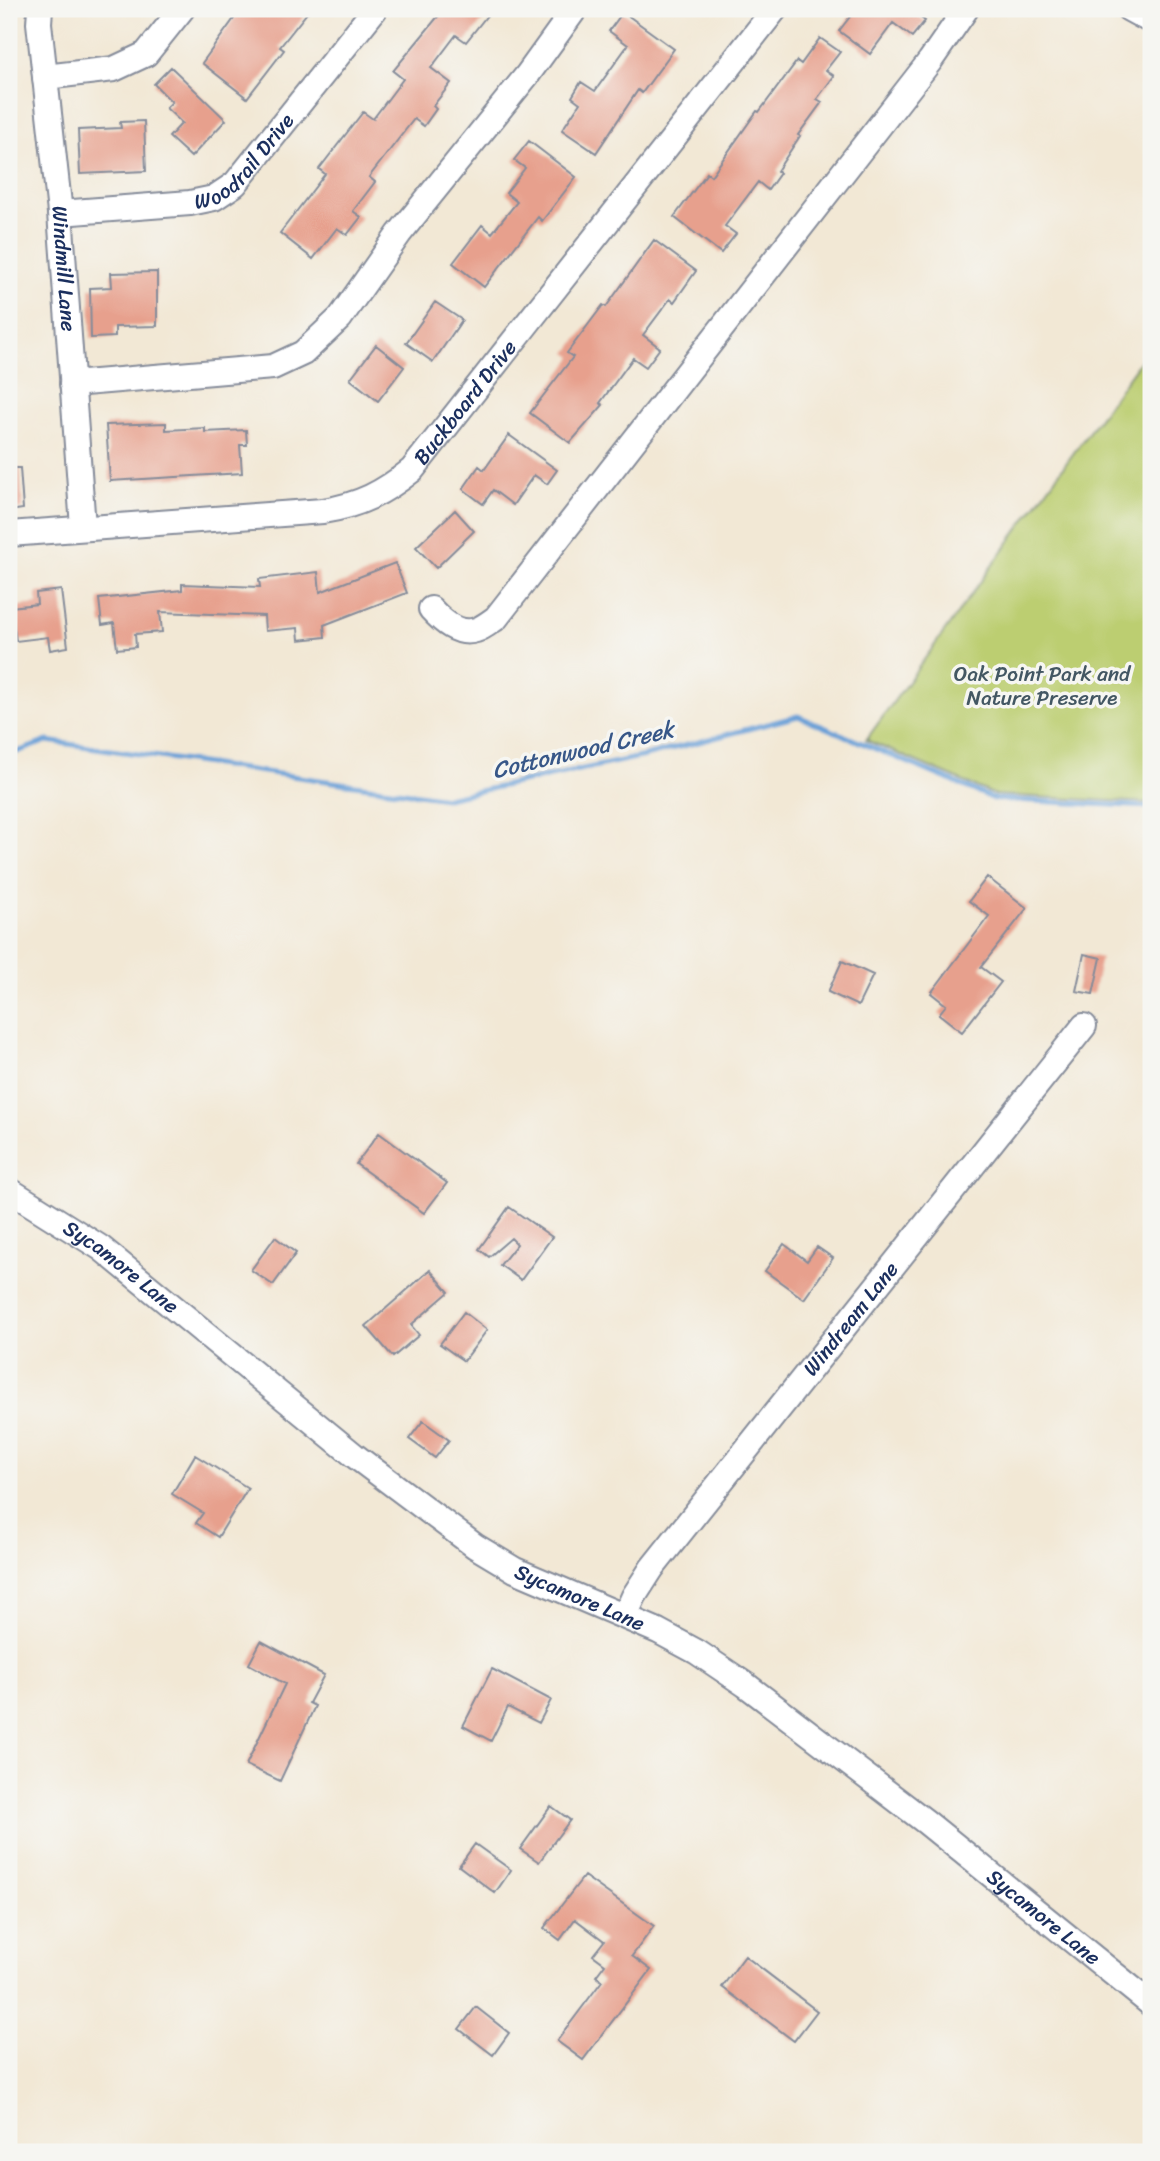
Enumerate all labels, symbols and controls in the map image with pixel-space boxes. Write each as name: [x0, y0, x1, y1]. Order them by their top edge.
street label: Woodrail Drive: [191, 104, 304, 221]
street label: Windmill Lane: [41, 204, 88, 333]
street label: Buckboard Drive: [403, 331, 527, 474]
park label: Oak Point Park and Nature Preserve: [954, 655, 1132, 717]
water label: Cottonwood Creek: [488, 709, 680, 791]
street label: Sycamore Lane: [55, 1210, 188, 1324]
street label: Windream Lane: [793, 1253, 909, 1385]
street label: Sycamore Lane: [508, 1553, 651, 1642]
street label: Sycamore Lane: [978, 1859, 1110, 1976]

